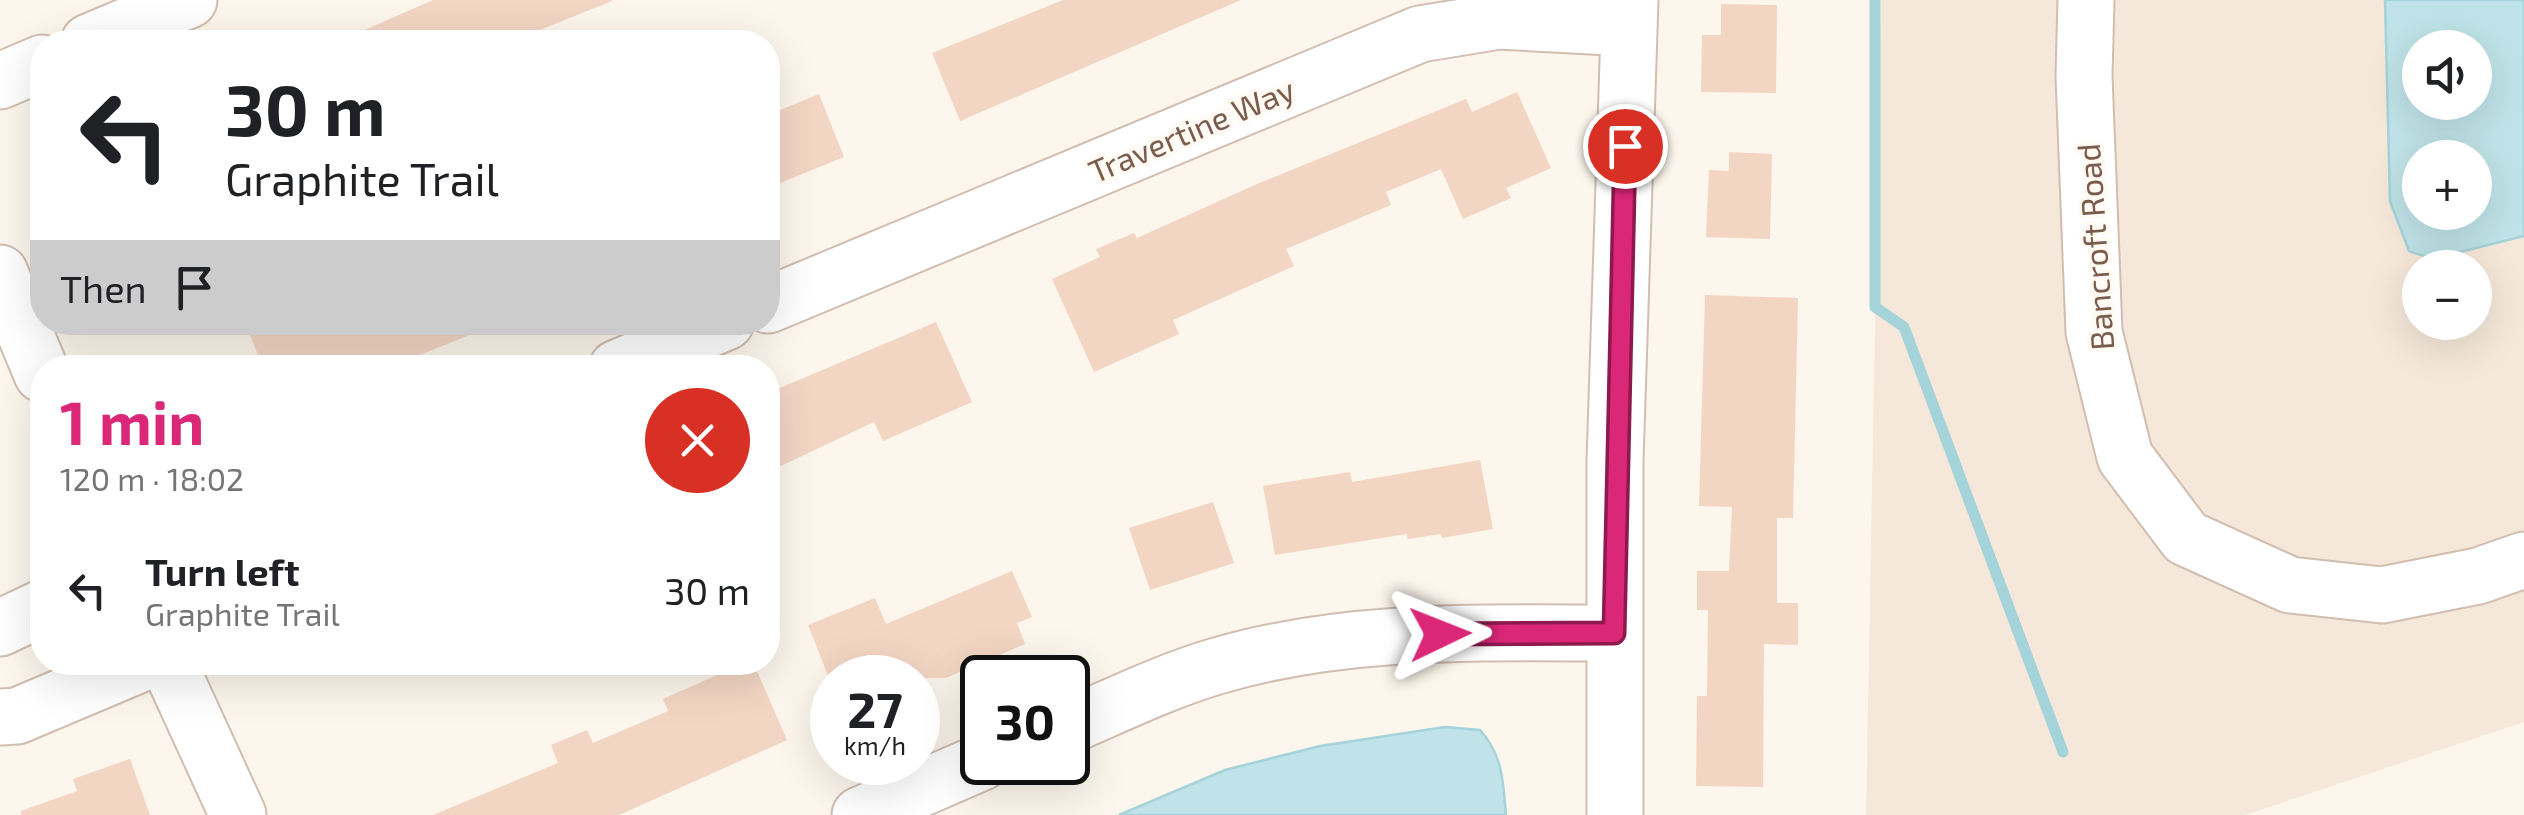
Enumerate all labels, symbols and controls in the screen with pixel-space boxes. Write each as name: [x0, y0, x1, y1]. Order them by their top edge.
map controls: [2402, 30, 2492, 340]
button: sound: [2402, 30, 2492, 120]
text: 30 m: [225, 66, 386, 150]
street label: Travertine Way: [1082, 69, 1300, 189]
icon: left: [60, 70, 190, 200]
pin: [1583, 104, 1668, 189]
icon: arrive: [1598, 119, 1653, 174]
button: +: [2402, 140, 2492, 230]
street label: Bancroft Road: [2068, 142, 2120, 352]
text: Graphite Trail: [225, 151, 499, 205]
button: −: [2402, 250, 2492, 340]
icon: arrive: [167, 260, 222, 315]
text: Then: [60, 265, 147, 311]
text: 1 min: [60, 385, 204, 457]
button: close: [645, 388, 750, 493]
text: 120 m · 18:02: [60, 459, 244, 497]
text: Turn left: [145, 548, 300, 594]
icon: left: [60, 563, 115, 618]
text: 30 m: [664, 567, 750, 613]
position arrow: [1388, 582, 1492, 686]
text: Graphite Trail: [145, 594, 340, 632]
speed limit sign: 30: [960, 655, 1090, 785]
text: 27: [847, 678, 903, 738]
text: km/h: [844, 730, 906, 760]

